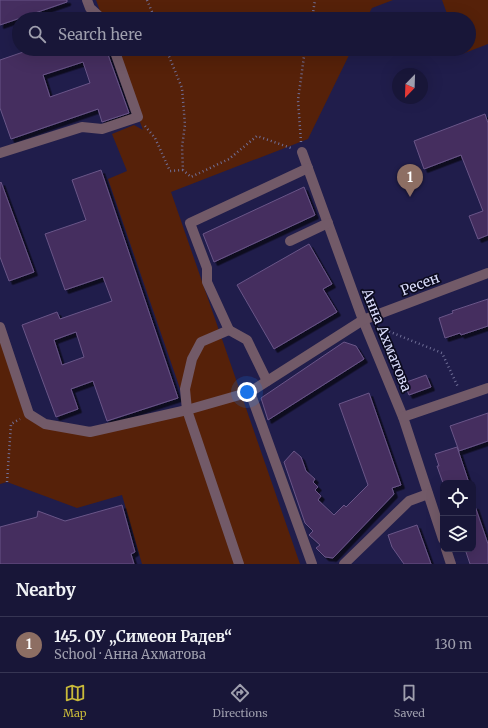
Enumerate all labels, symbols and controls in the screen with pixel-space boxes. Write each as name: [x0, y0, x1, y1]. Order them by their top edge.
search box: [12, 12, 476, 56]
icon: search: [26, 23, 48, 45]
text: Search here: [58, 25, 142, 44]
north arrow: [392, 68, 428, 104]
pin: 1: [397, 164, 423, 197]
street label: Ресен: [398, 268, 442, 300]
street label: Анна Ахматова: [358, 285, 416, 395]
your location: [237, 382, 257, 402]
map controls: [440, 480, 476, 552]
button: locate: [440, 480, 476, 516]
button: layers: [440, 516, 476, 552]
text: Nearby: [16, 579, 76, 601]
text: 145. ОУ „Симеон Радев“: [54, 627, 232, 646]
text: 1: [26, 636, 32, 653]
text: 130 m: [435, 636, 472, 653]
text: School · Анна Ахматова: [54, 646, 206, 663]
tab: Map: [63, 682, 87, 720]
tab: Directions: [213, 682, 268, 720]
tab: Saved: [394, 682, 425, 720]

